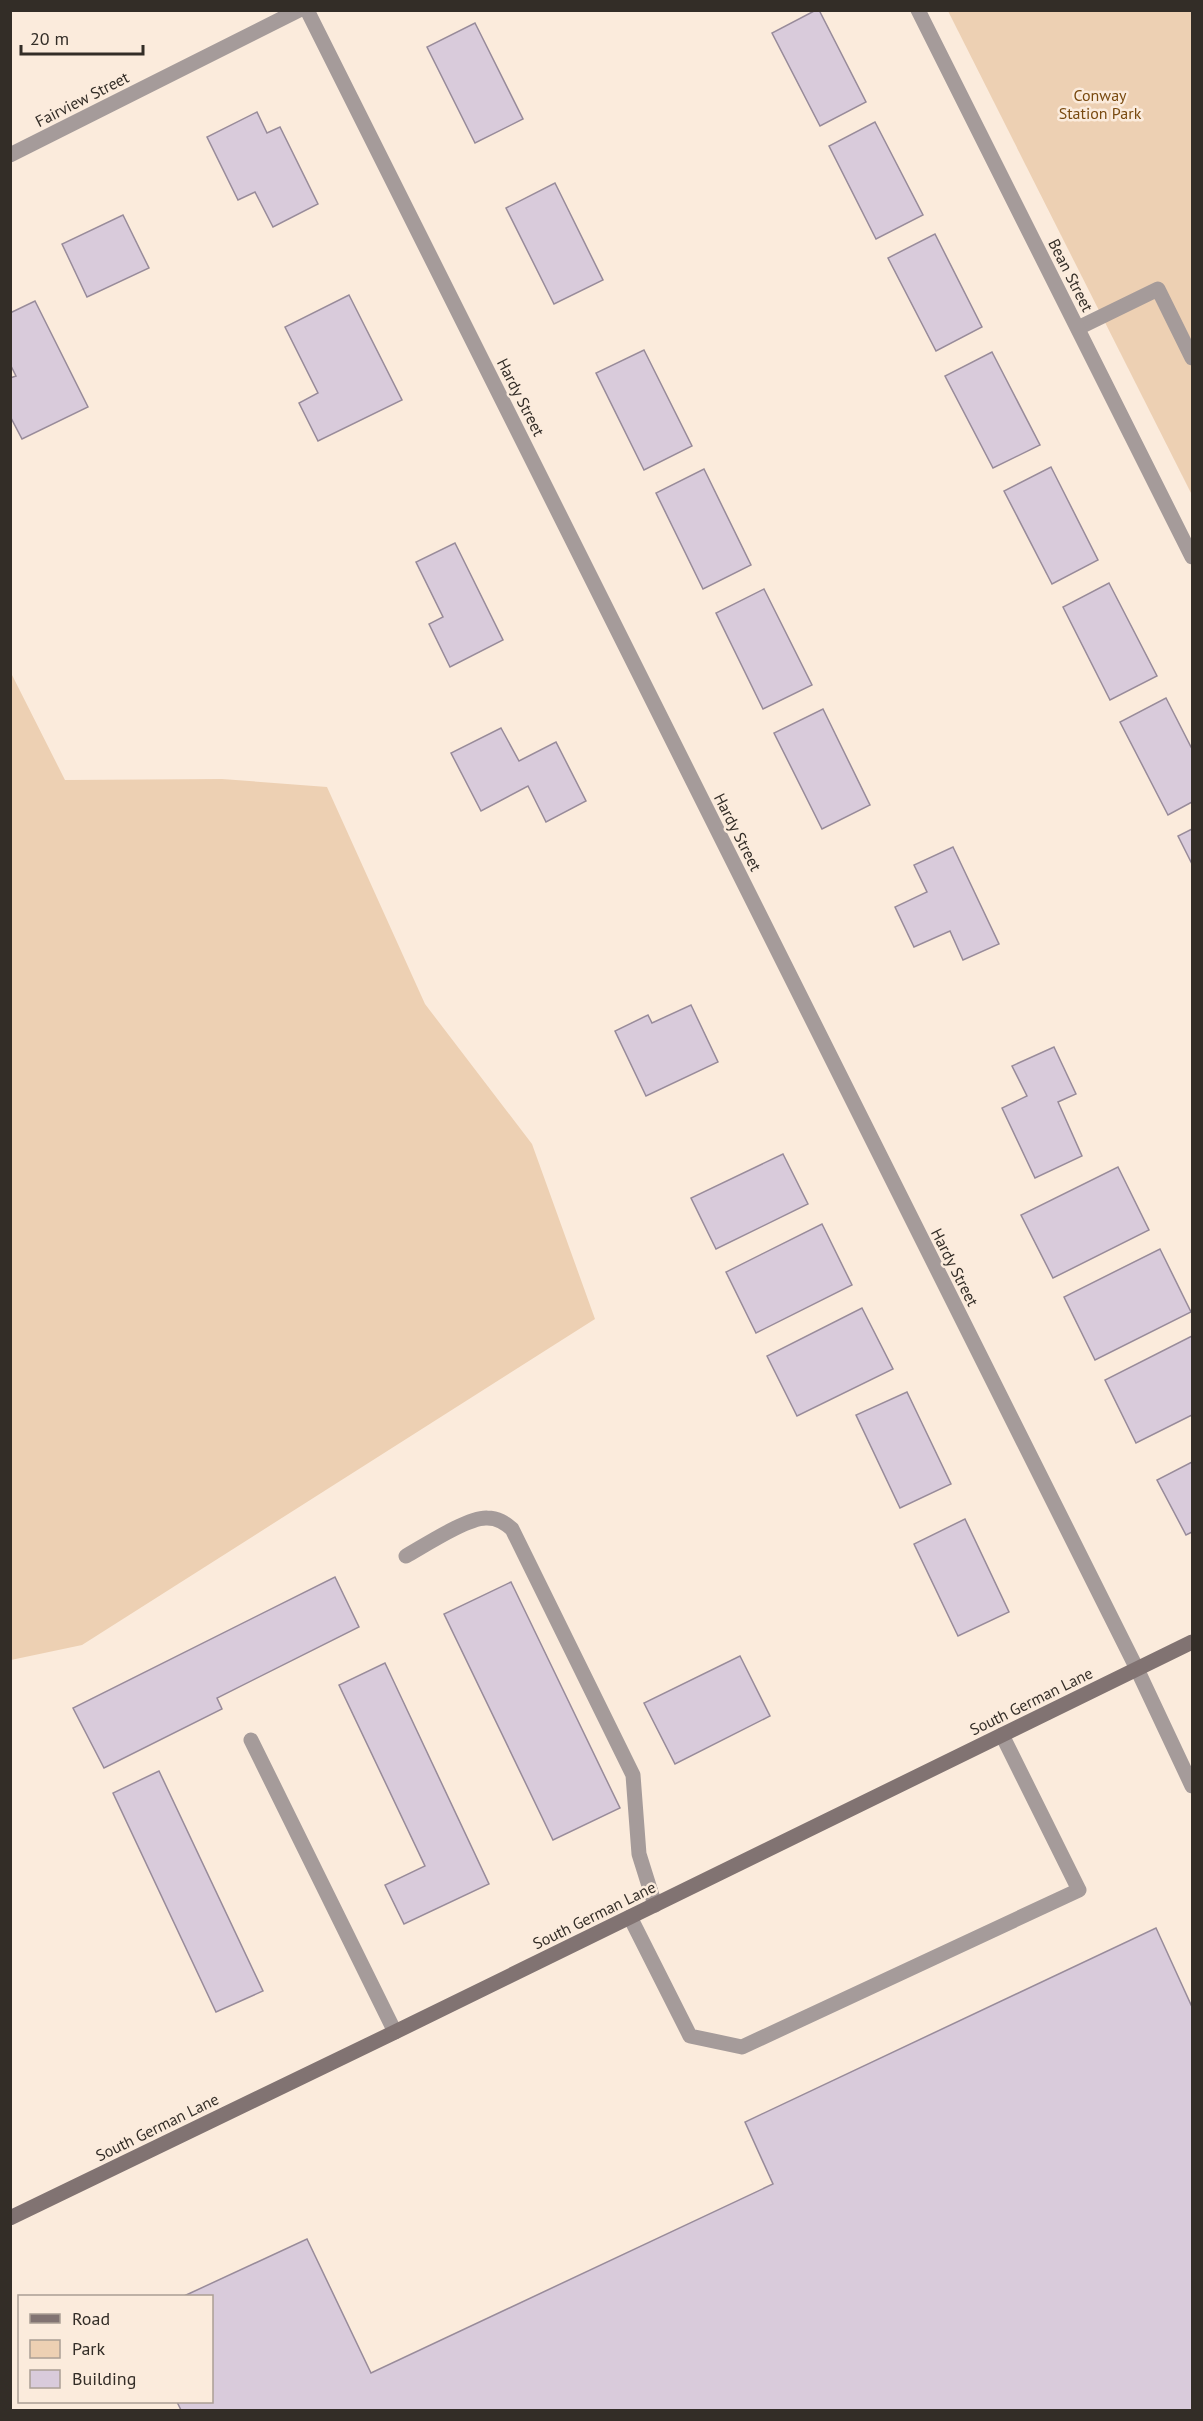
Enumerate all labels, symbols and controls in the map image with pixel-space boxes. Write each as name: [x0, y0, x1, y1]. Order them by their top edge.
scale bar: [21, 18, 142, 56]
text: 20 m: [30, 27, 69, 50]
street label: Fairview Street: [32, 67, 133, 131]
park label: Conway Station Park: [1059, 85, 1142, 123]
street label: Bean Street: [1044, 235, 1098, 315]
street label: Hardy Street: [493, 355, 549, 440]
street label: Hardy Street: [710, 790, 766, 875]
street label: Hardy Street: [927, 1225, 983, 1310]
street label: South German Lane: [966, 1663, 1096, 1739]
street label: South German Lane: [529, 1877, 659, 1953]
street label: South German Lane: [92, 2089, 222, 2165]
legend: [18, 2295, 213, 2403]
text: Road: [72, 2307, 110, 2330]
text: Park: [72, 2337, 105, 2360]
text: Building: [72, 2367, 136, 2390]

